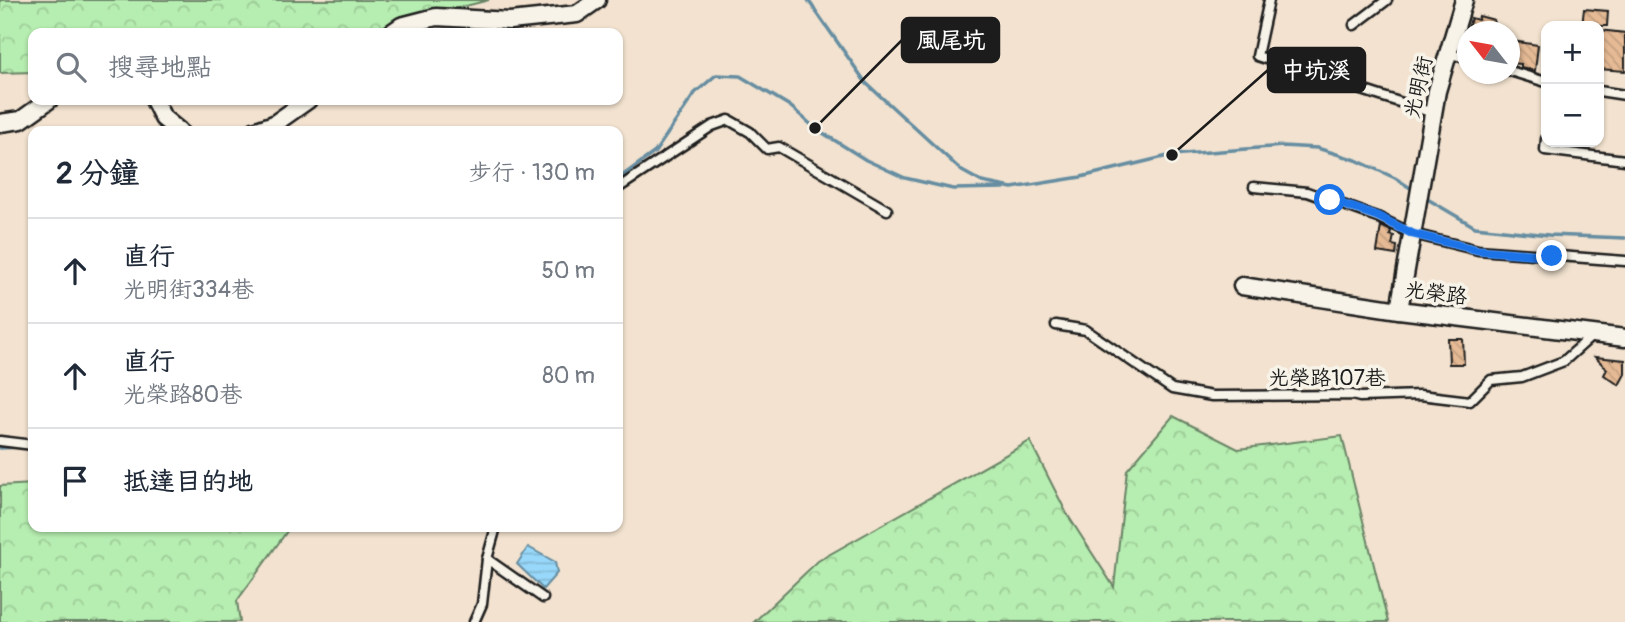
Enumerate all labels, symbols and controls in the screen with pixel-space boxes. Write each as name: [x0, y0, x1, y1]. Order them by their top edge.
callout: 風尾坑: [902, 18, 999, 62]
north arrow: [1457, 21, 1520, 84]
map controls: [1541, 21, 1604, 147]
button: +: [1541, 21, 1604, 84]
text: 風尾坑: [917, 26, 986, 55]
search box: [28, 28, 623, 105]
icon: search: [52, 48, 90, 86]
callout: 中坑溪: [1268, 48, 1365, 92]
text: 搜尋地點: [108, 52, 212, 84]
street label: 光明街: [1398, 53, 1439, 121]
text: 中坑溪: [1282, 56, 1351, 85]
button: −: [1541, 84, 1604, 147]
text: 2 分鐘: [56, 155, 139, 192]
text: 步行 · 130 m: [469, 158, 595, 187]
route start: [1314, 184, 1345, 215]
route end: [1536, 240, 1567, 271]
text: 直行: [123, 241, 175, 273]
icon: ahead: [56, 252, 94, 290]
text: 50 m: [541, 256, 595, 285]
text: 光明街334巷: [123, 275, 254, 304]
street label: 光榮路: [1403, 276, 1469, 311]
text: 直行: [123, 346, 175, 378]
icon: ahead: [56, 357, 94, 395]
text: 80 m: [542, 361, 595, 390]
street label: 光榮路107巷: [1268, 365, 1386, 392]
text: 光榮路80巷: [123, 380, 242, 409]
icon: arrive: [56, 462, 94, 500]
text: 抵達目的地: [123, 466, 253, 498]

